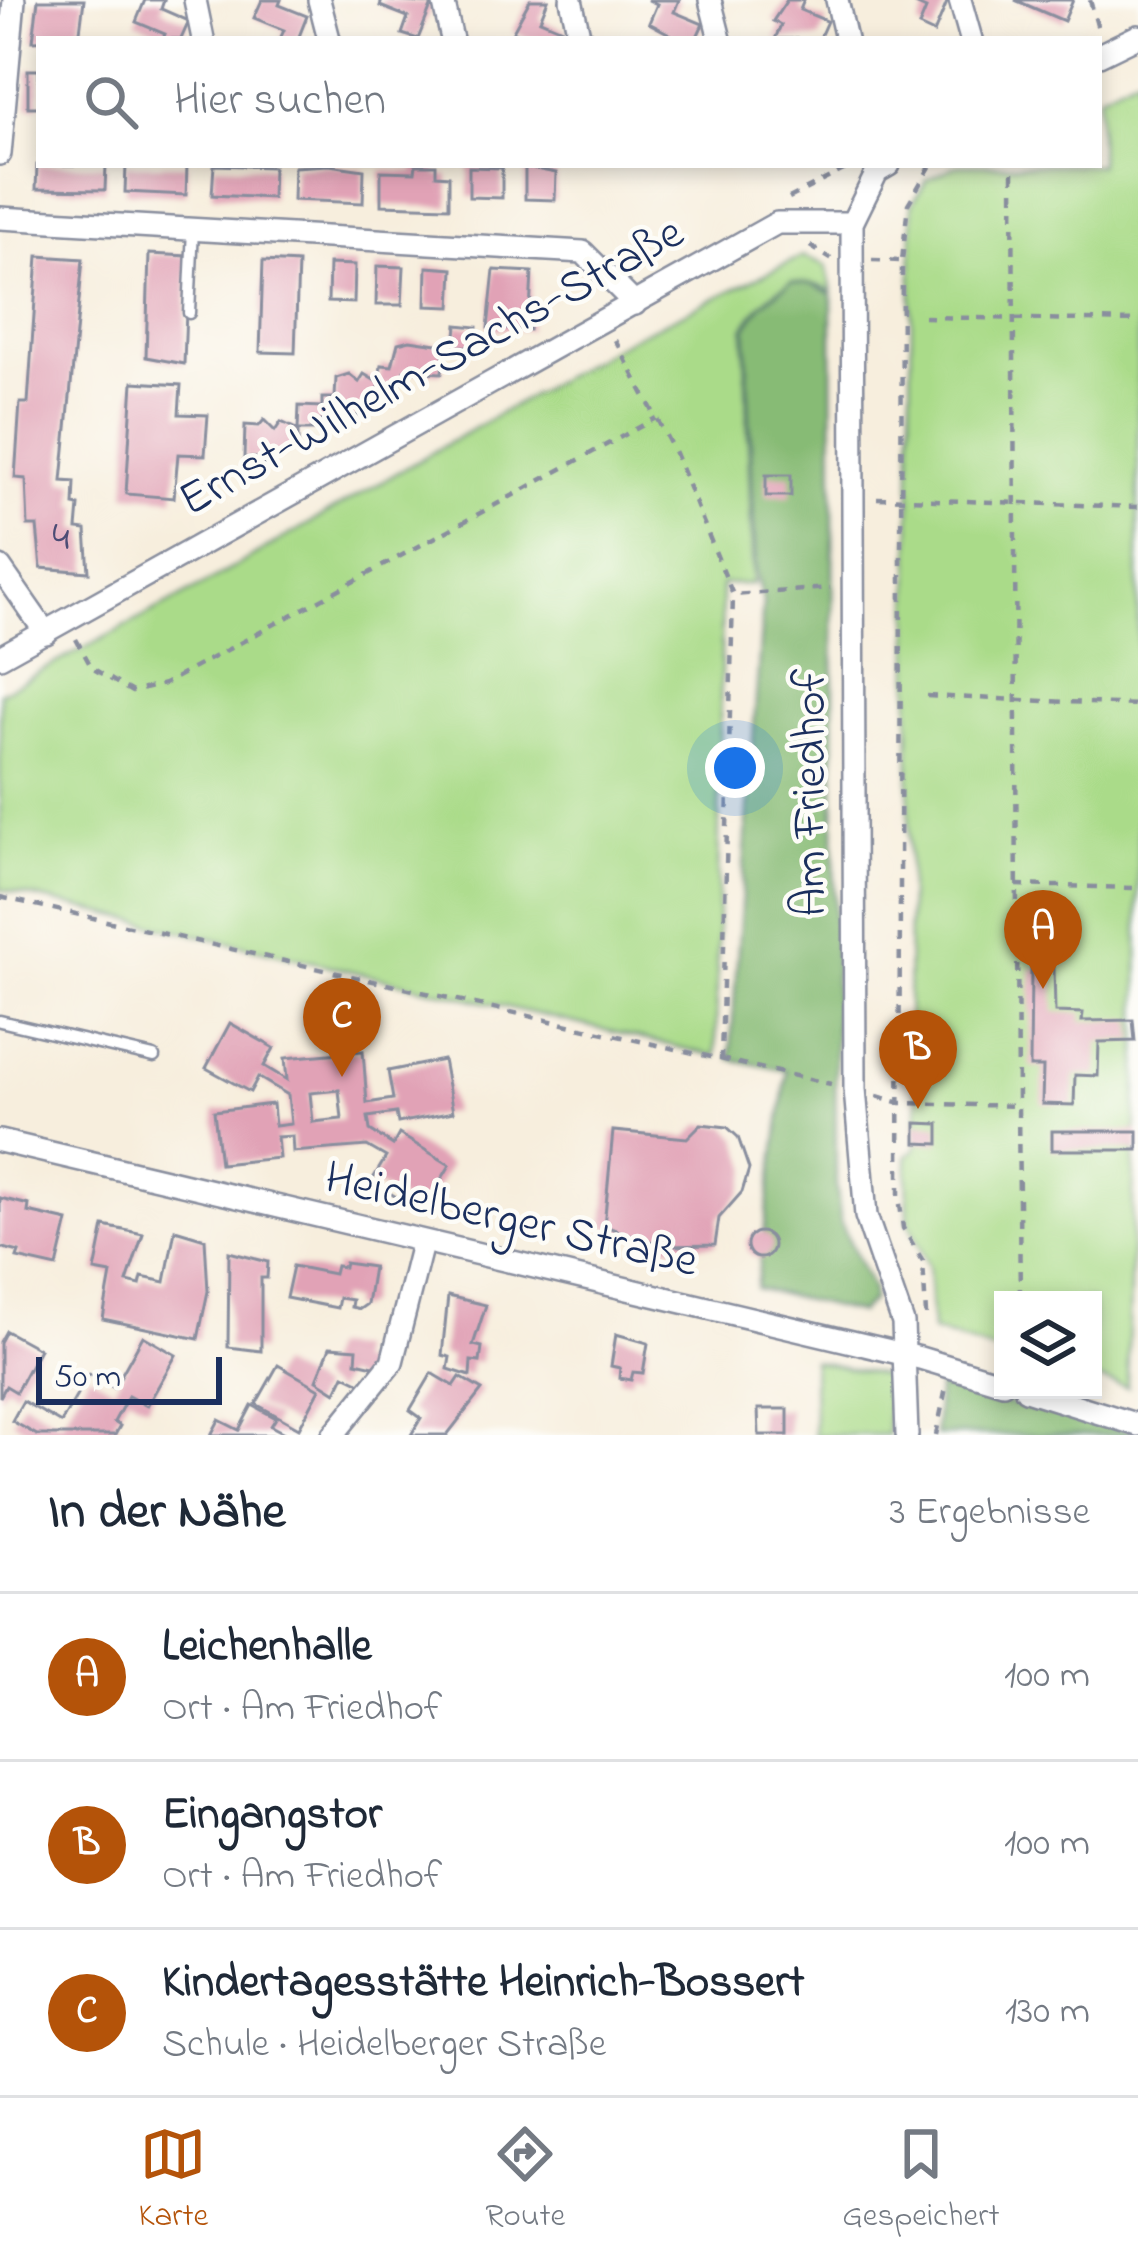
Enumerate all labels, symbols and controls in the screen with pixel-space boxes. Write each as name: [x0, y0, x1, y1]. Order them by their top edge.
search box: [36, 36, 1102, 168]
icon: search: [78, 69, 144, 135]
text: Hier suchen: [174, 69, 386, 135]
street label: Ernst-Wilhelm-Sachs-Straße: [167, 200, 698, 536]
house number: 4: [52, 508, 70, 569]
street label: Am Friedhof: [777, 668, 847, 917]
your location: [705, 738, 765, 798]
pin: A: [1004, 890, 1082, 989]
pin: C: [303, 978, 381, 1077]
pin: B: [879, 1010, 957, 1109]
street label: Heidelberger Straße: [317, 1144, 705, 1299]
map controls: [994, 1291, 1102, 1399]
button: layers: [994, 1291, 1102, 1399]
scale bar: [36, 1351, 222, 1404]
text: 50 m: [54, 1354, 121, 1402]
text: In der Nähe: [48, 1476, 285, 1551]
text: 3 Ergebnisse: [889, 1485, 1090, 1542]
text: Leichenhalle: [162, 1615, 372, 1681]
text: A: [75, 1648, 99, 1705]
text: 100 m: [1004, 1648, 1090, 1705]
text: Ort · Am Friedhof: [162, 1681, 442, 1738]
text: Eingangstor: [162, 1783, 382, 1849]
text: B: [74, 1816, 100, 1873]
text: 100 m: [1004, 1816, 1090, 1873]
text: Ort · Am Friedhof: [162, 1849, 442, 1906]
text: Kindertagesstätte Heinrich-Bossert: [162, 1951, 804, 2017]
text: C: [76, 1984, 98, 2041]
text: 130 m: [1005, 1984, 1090, 2041]
text: Schule · Heidelberger Straße: [162, 2017, 606, 2074]
tab: Karte: [138, 2121, 208, 2241]
tab: Route: [485, 2121, 565, 2241]
tab: Gespeichert: [842, 2121, 1000, 2241]

